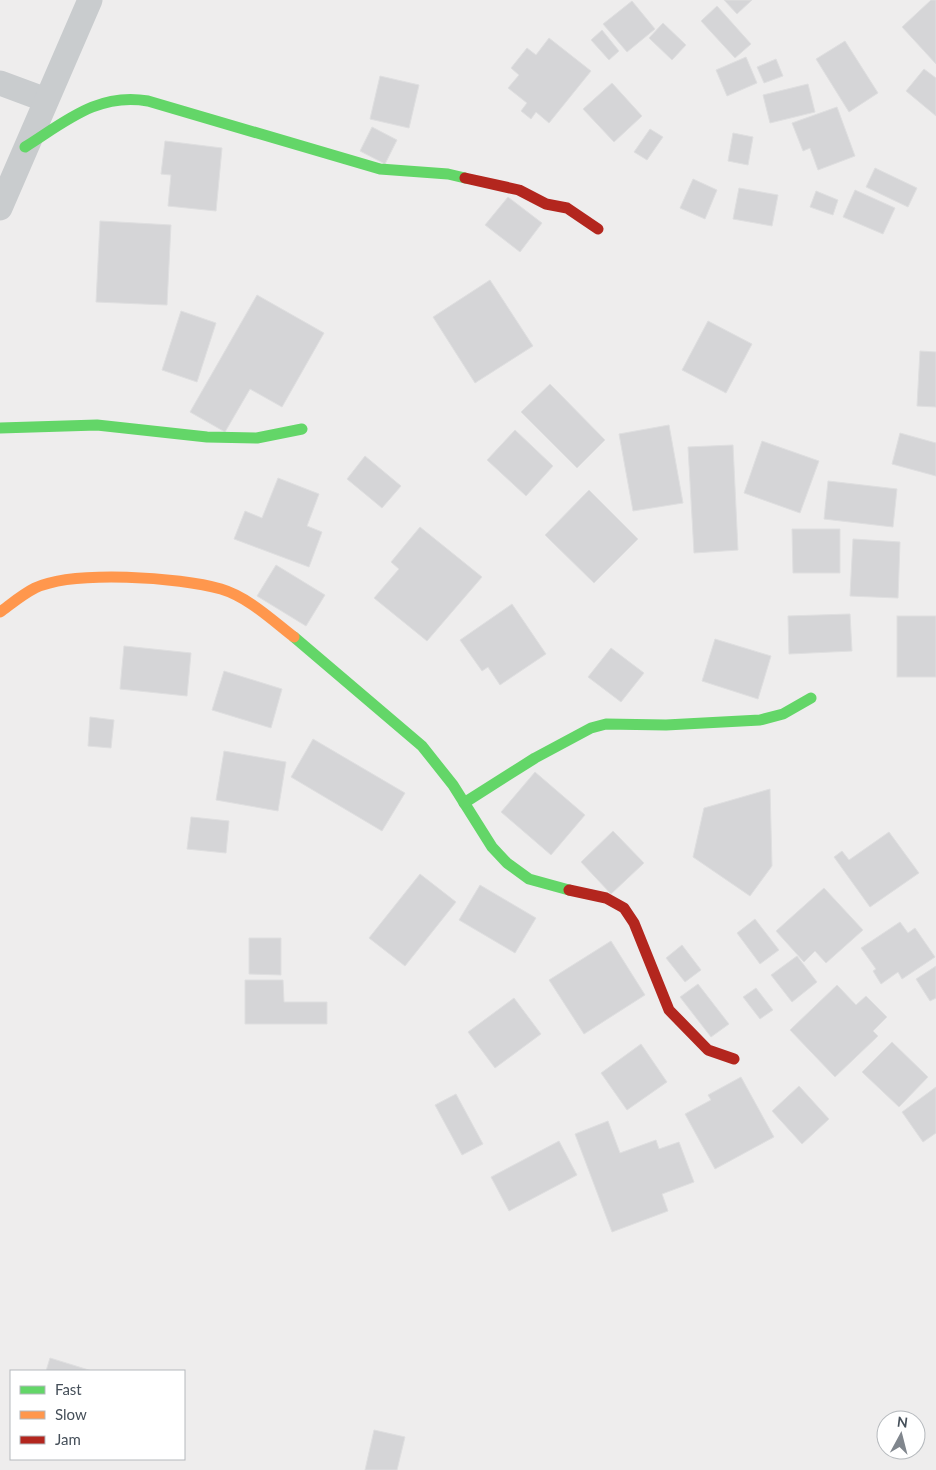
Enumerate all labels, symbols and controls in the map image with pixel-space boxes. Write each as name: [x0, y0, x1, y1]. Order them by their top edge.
legend: [10, 1370, 185, 1460]
text: Fast: [55, 1380, 82, 1398]
text: Slow: [55, 1405, 87, 1423]
north arrow: [876, 1410, 926, 1460]
text: N: [896, 1413, 909, 1431]
text: Jam: [55, 1430, 81, 1448]

